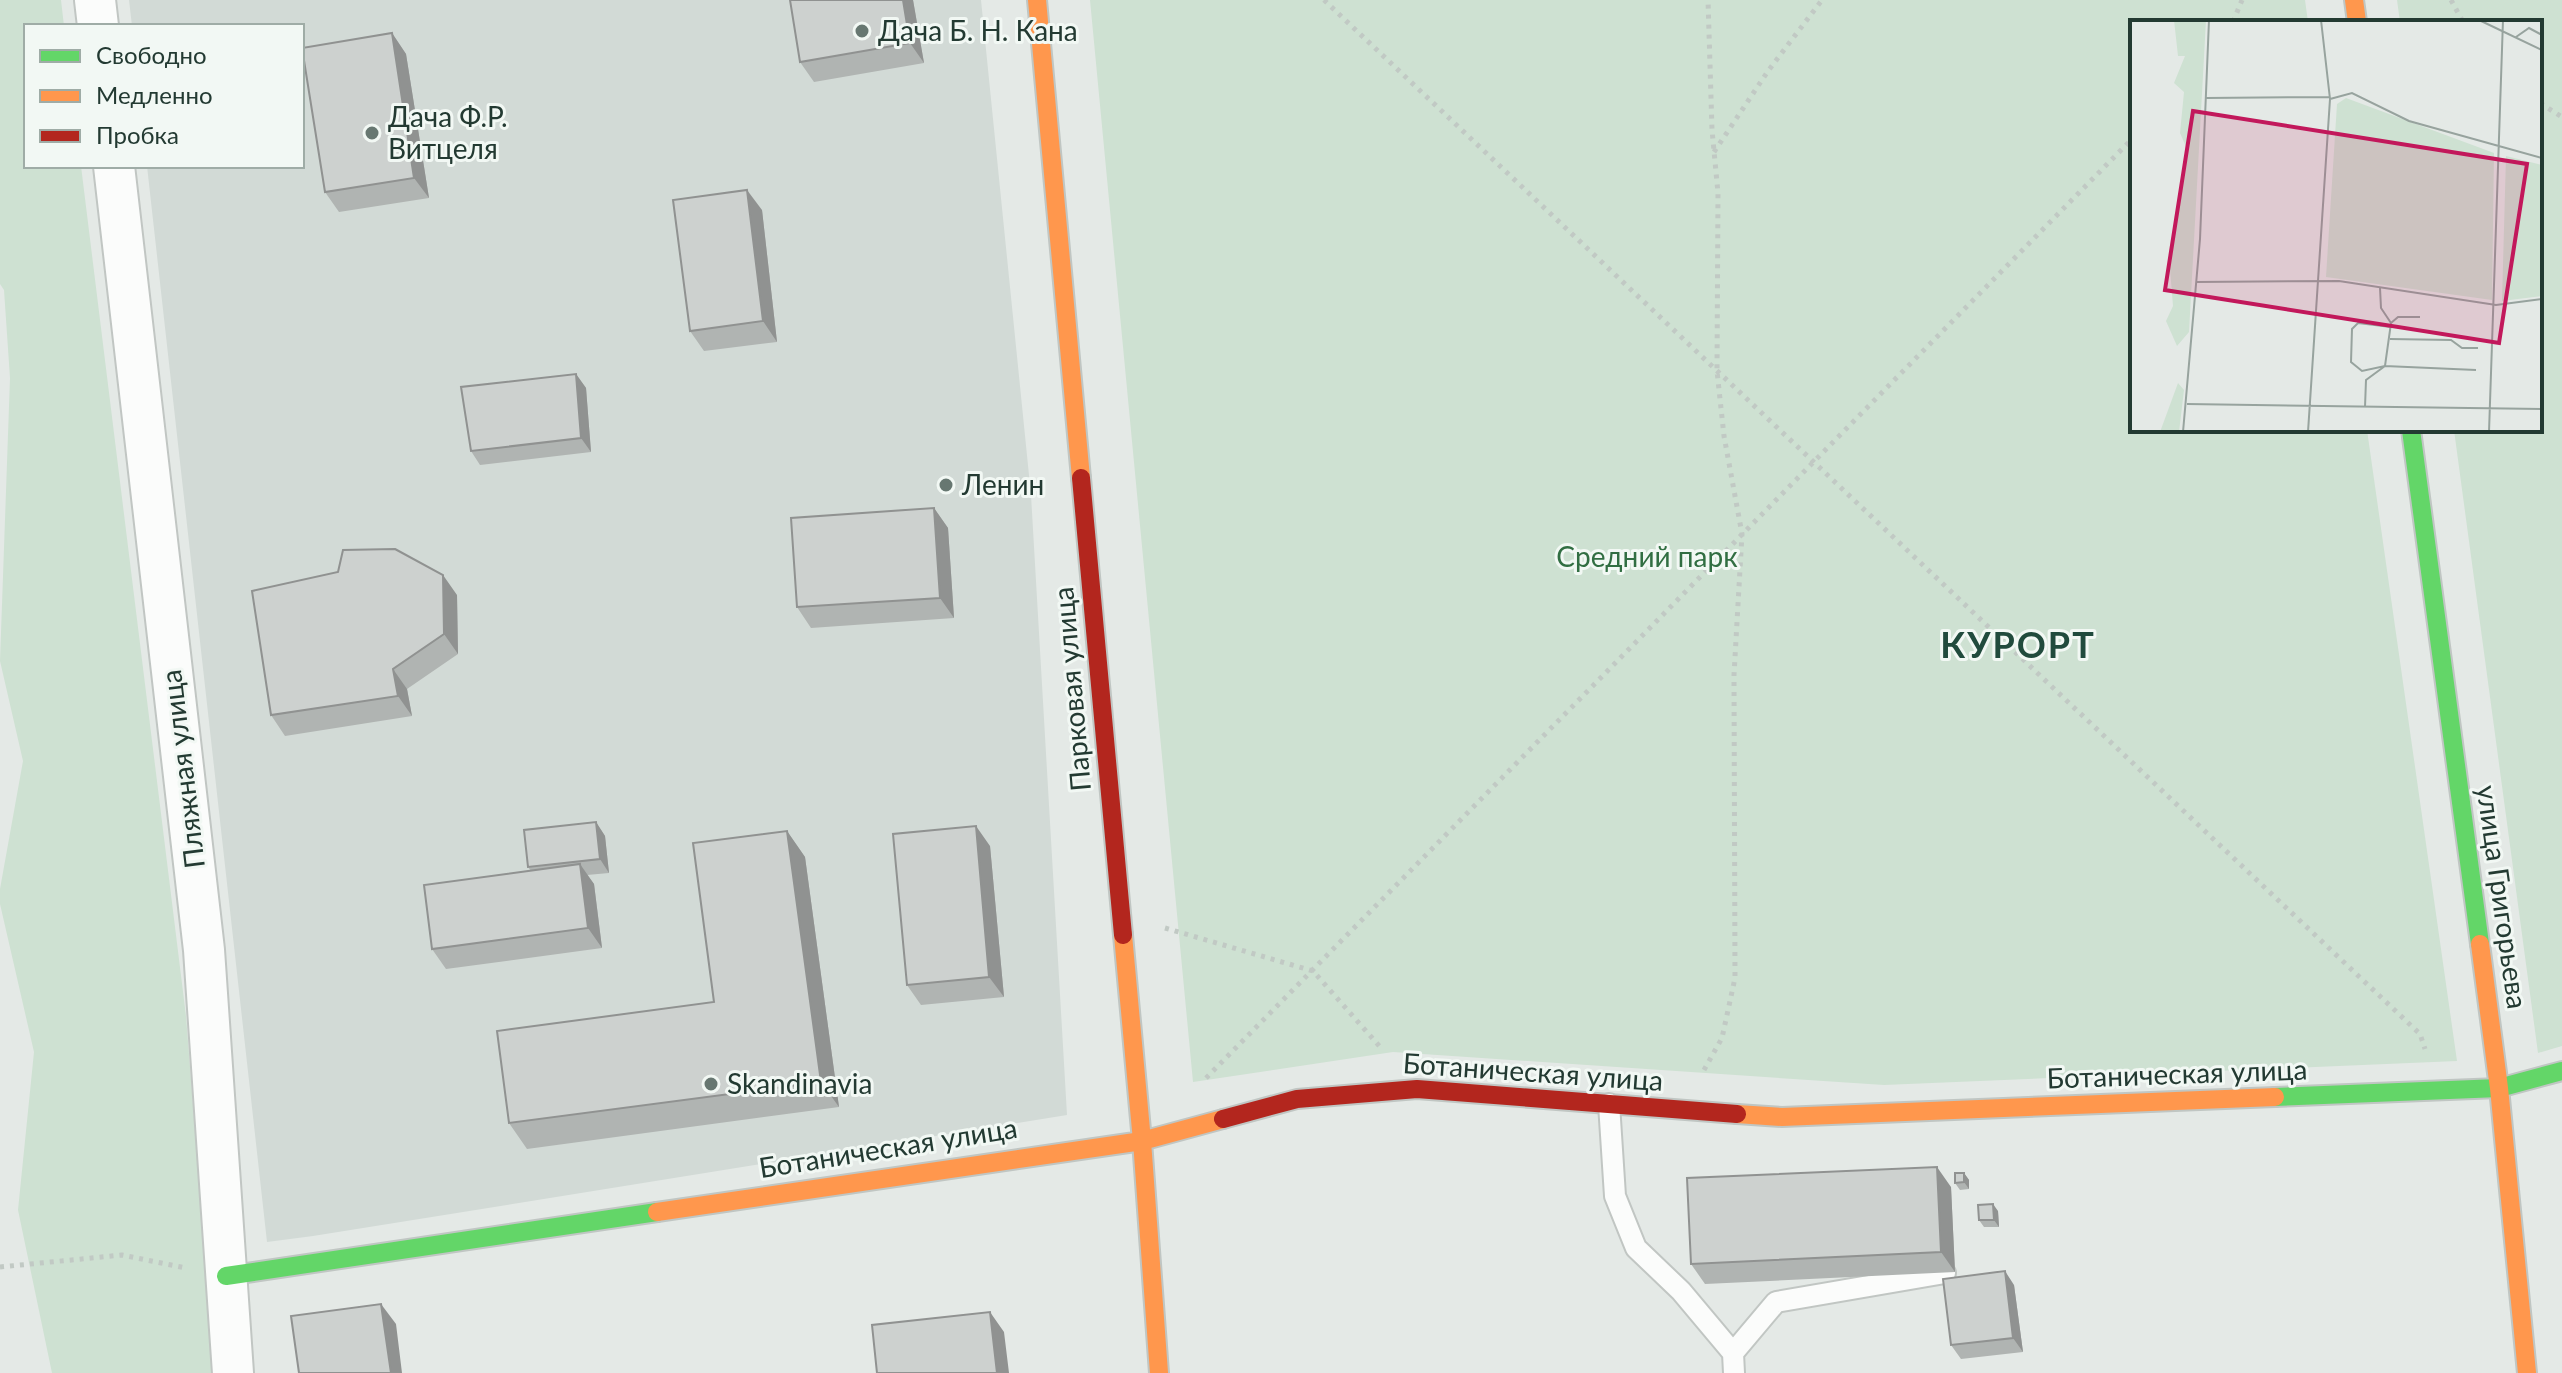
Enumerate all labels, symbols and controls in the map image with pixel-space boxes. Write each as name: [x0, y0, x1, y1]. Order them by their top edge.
place label: Дача Б. Н. Кана: [878, 13, 1078, 47]
inset map: [2130, 20, 2542, 432]
marker: Дача Б. Н. Кана: [853, 22, 871, 40]
legend: [24, 24, 304, 168]
text: Свободно: [96, 40, 207, 69]
text: Медленно: [96, 80, 213, 109]
place label: Дача Ф.Р. Витцеля: [388, 99, 508, 165]
text: Пробка: [96, 120, 179, 149]
marker: Дача Ф.Р. Витцеля: [363, 124, 381, 142]
place label: Ленин: [961, 467, 1044, 501]
marker: Ленин: [937, 476, 955, 494]
park label: Средний парк: [1556, 539, 1738, 573]
street label: Парковая улица: [1045, 586, 1097, 793]
district label: КУРОРТ: [1940, 622, 2096, 666]
street label: Пляжная улица: [153, 668, 211, 870]
street label: улица Григорьева: [2470, 783, 2536, 1011]
street label: Ботаническая улица: [1402, 1045, 1664, 1097]
street label: Ботаническая улица: [2046, 1051, 2308, 1095]
place label: Skandinavia: [727, 1066, 872, 1100]
marker: Skandinavia: [702, 1075, 720, 1093]
street label: Ботаническая улица: [756, 1110, 1019, 1184]

